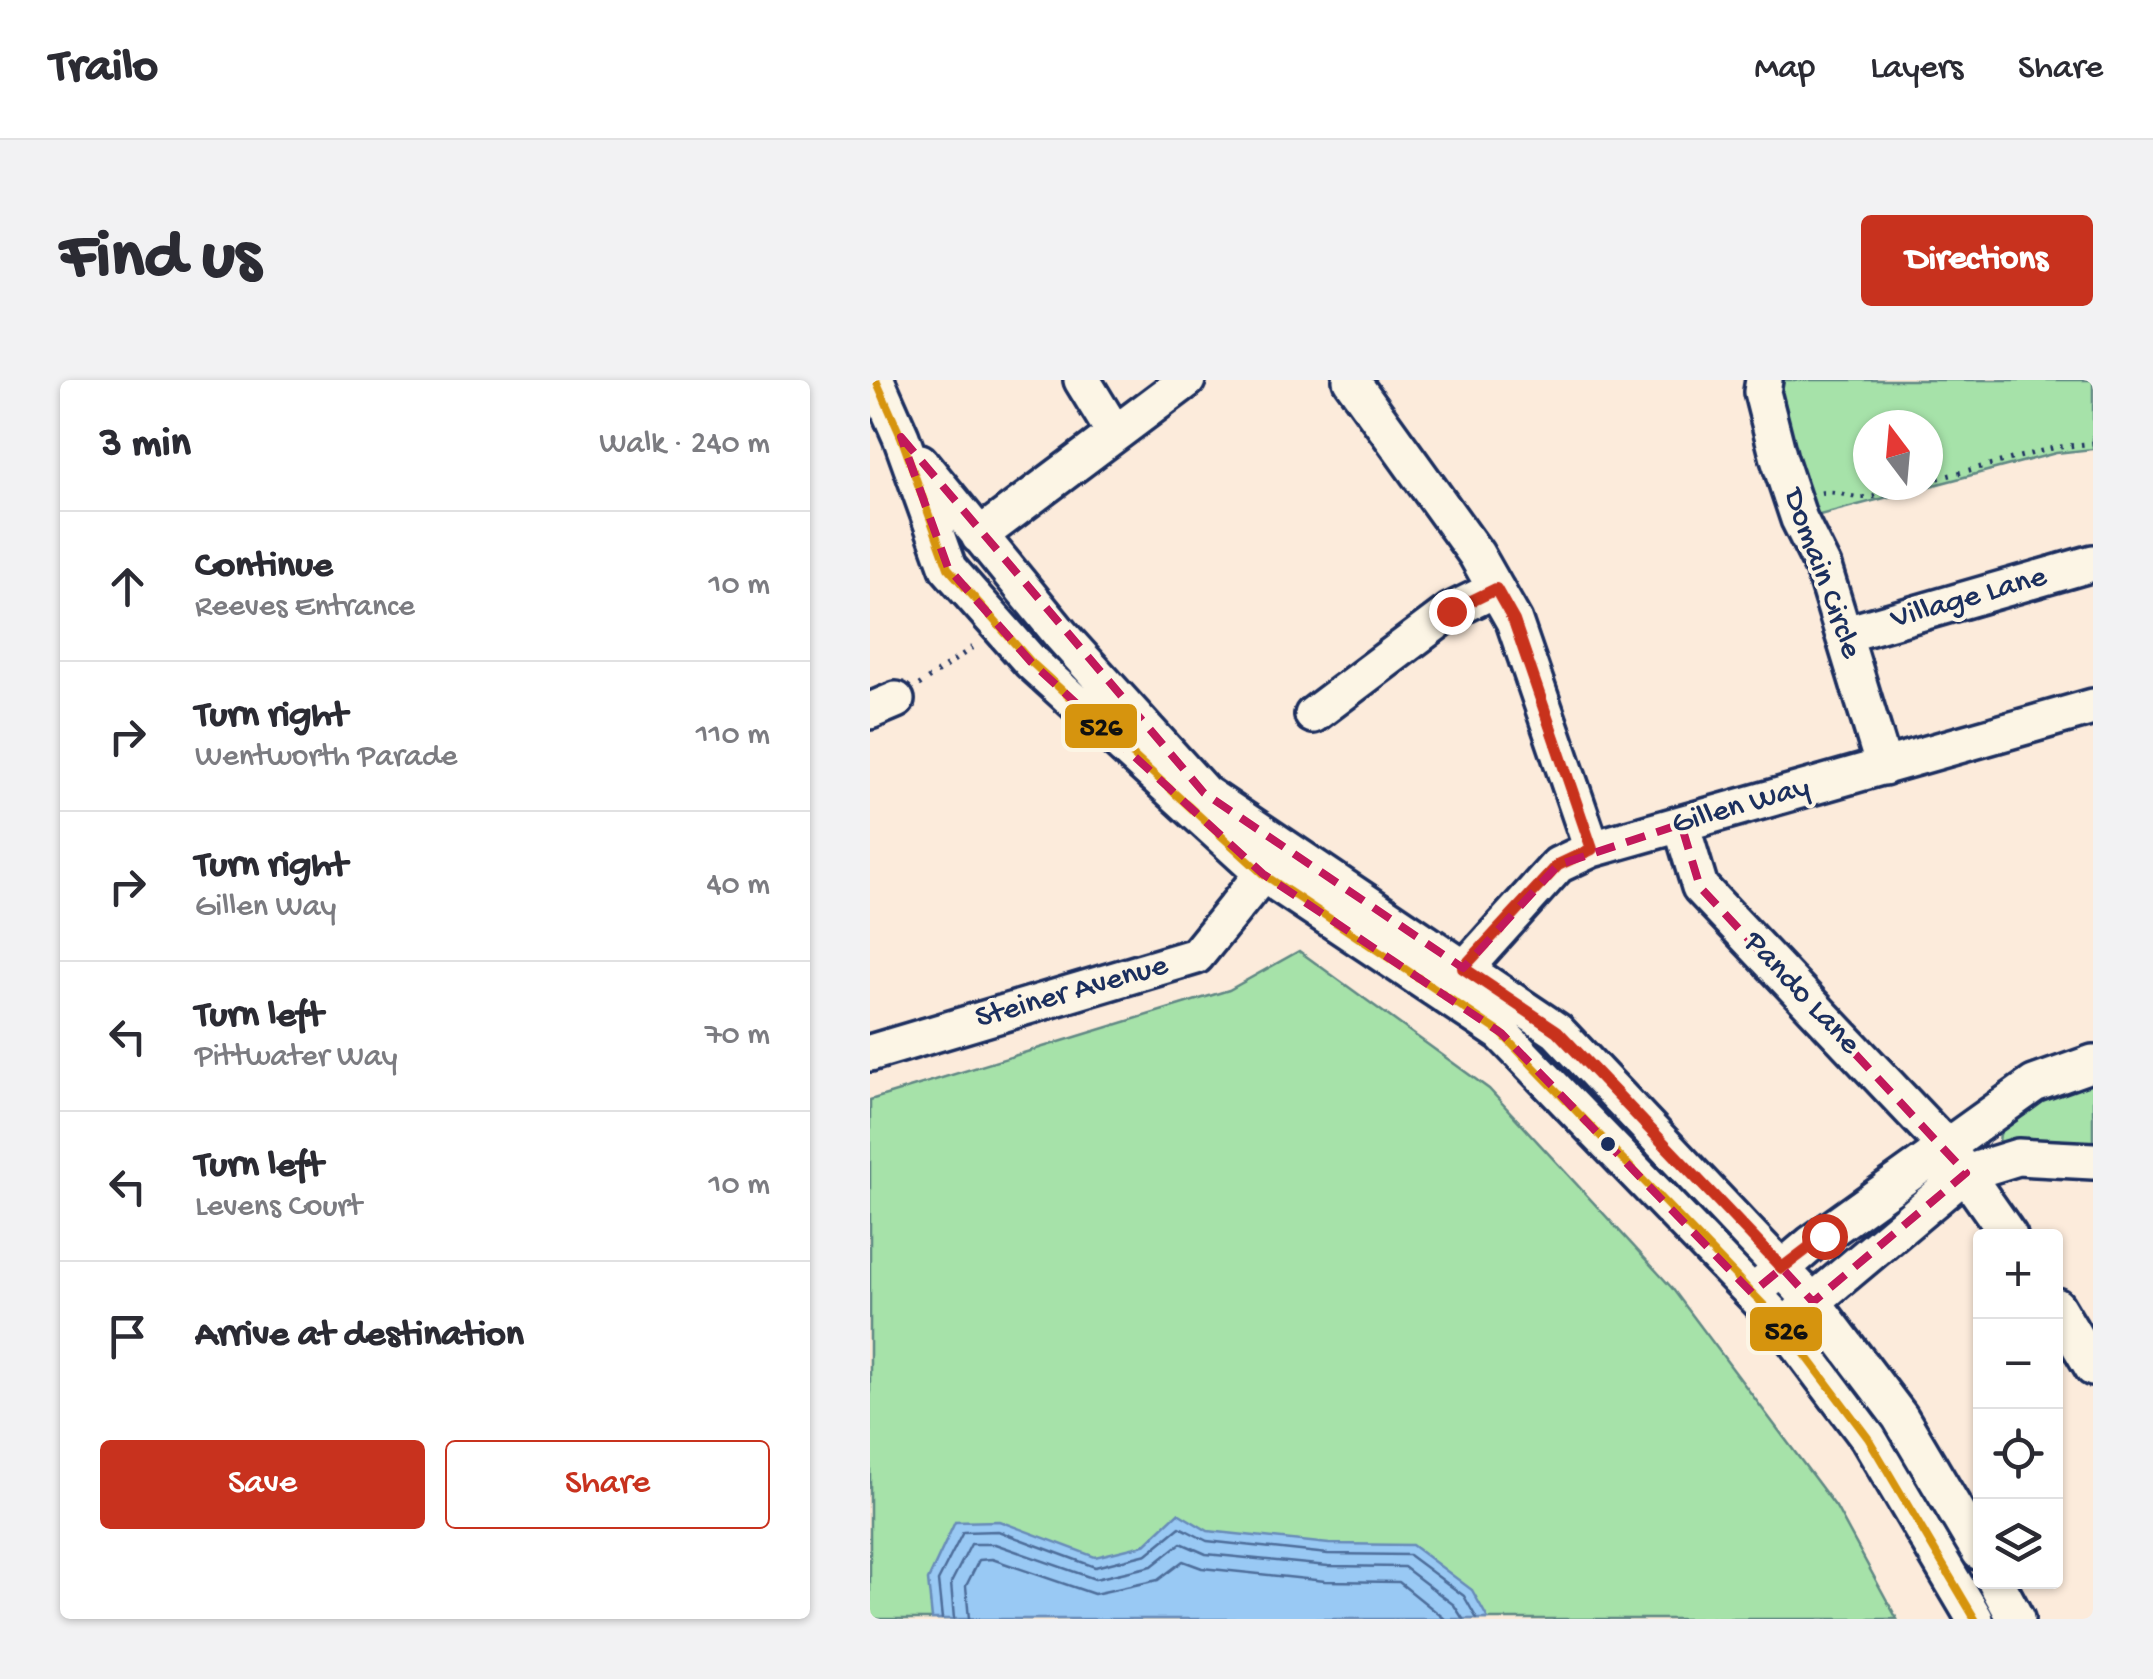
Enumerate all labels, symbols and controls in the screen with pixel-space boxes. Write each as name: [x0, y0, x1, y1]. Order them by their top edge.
text: Trailo: [50, 41, 158, 98]
text: Map: [1754, 49, 1815, 90]
text: Layers: [1870, 49, 1963, 90]
text: Share: [2018, 49, 2103, 90]
button: Directions: [1861, 215, 2093, 306]
text: Find us: [60, 219, 261, 302]
north arrow: [1853, 410, 1943, 500]
text: 3 min: [100, 421, 191, 470]
text: Walk · 240 m: [599, 426, 770, 464]
street label: Domain Circle: [1772, 482, 1869, 664]
text: Continue: [195, 545, 333, 589]
icon: ahead: [100, 559, 155, 614]
street label: Village Lane: [1886, 559, 2052, 640]
text: 10 m: [709, 567, 770, 605]
text: Reeves Entrance: [195, 589, 415, 627]
route end: [1429, 589, 1475, 635]
text: Turn right: [195, 695, 347, 739]
line badge: 526: [1063, 702, 1139, 750]
icon: right: [100, 709, 155, 764]
text: 526: [1080, 713, 1123, 746]
text: 110 m: [696, 717, 770, 755]
text: Wentworth Parade: [195, 739, 457, 777]
street label: Gillen Way: [1668, 769, 1814, 845]
text: Turn right: [195, 845, 347, 889]
icon: right: [100, 859, 155, 914]
text: 40 m: [706, 867, 770, 905]
text: Gillen Way: [195, 889, 336, 927]
street label: Pando Lane: [1734, 924, 1868, 1064]
street label: Steiner Avenue: [971, 947, 1173, 1039]
text: Turn left: [195, 995, 323, 1039]
icon: left: [100, 1009, 155, 1064]
text: 70 m: [705, 1017, 770, 1055]
text: Pittwater Way: [195, 1039, 397, 1077]
unlabelled marker: [1598, 1134, 1618, 1154]
text: Turn left: [195, 1145, 323, 1189]
icon: left: [100, 1159, 155, 1214]
text: 10 m: [709, 1167, 770, 1205]
text: Levens Court: [195, 1189, 362, 1227]
route start: [1802, 1214, 1848, 1260]
map controls: [1973, 1229, 2063, 1589]
button: +: [1973, 1229, 2063, 1319]
line badge: 526: [1748, 1305, 1824, 1353]
icon: arrive: [100, 1309, 155, 1364]
text: Arrive at destination: [195, 1314, 524, 1358]
text: 526: [1765, 1317, 1808, 1350]
button: −: [1973, 1319, 2063, 1409]
button: locate: [1973, 1409, 2063, 1499]
button: Save: [100, 1440, 425, 1529]
button: Share: [445, 1440, 770, 1529]
button: layers: [1973, 1499, 2063, 1589]

